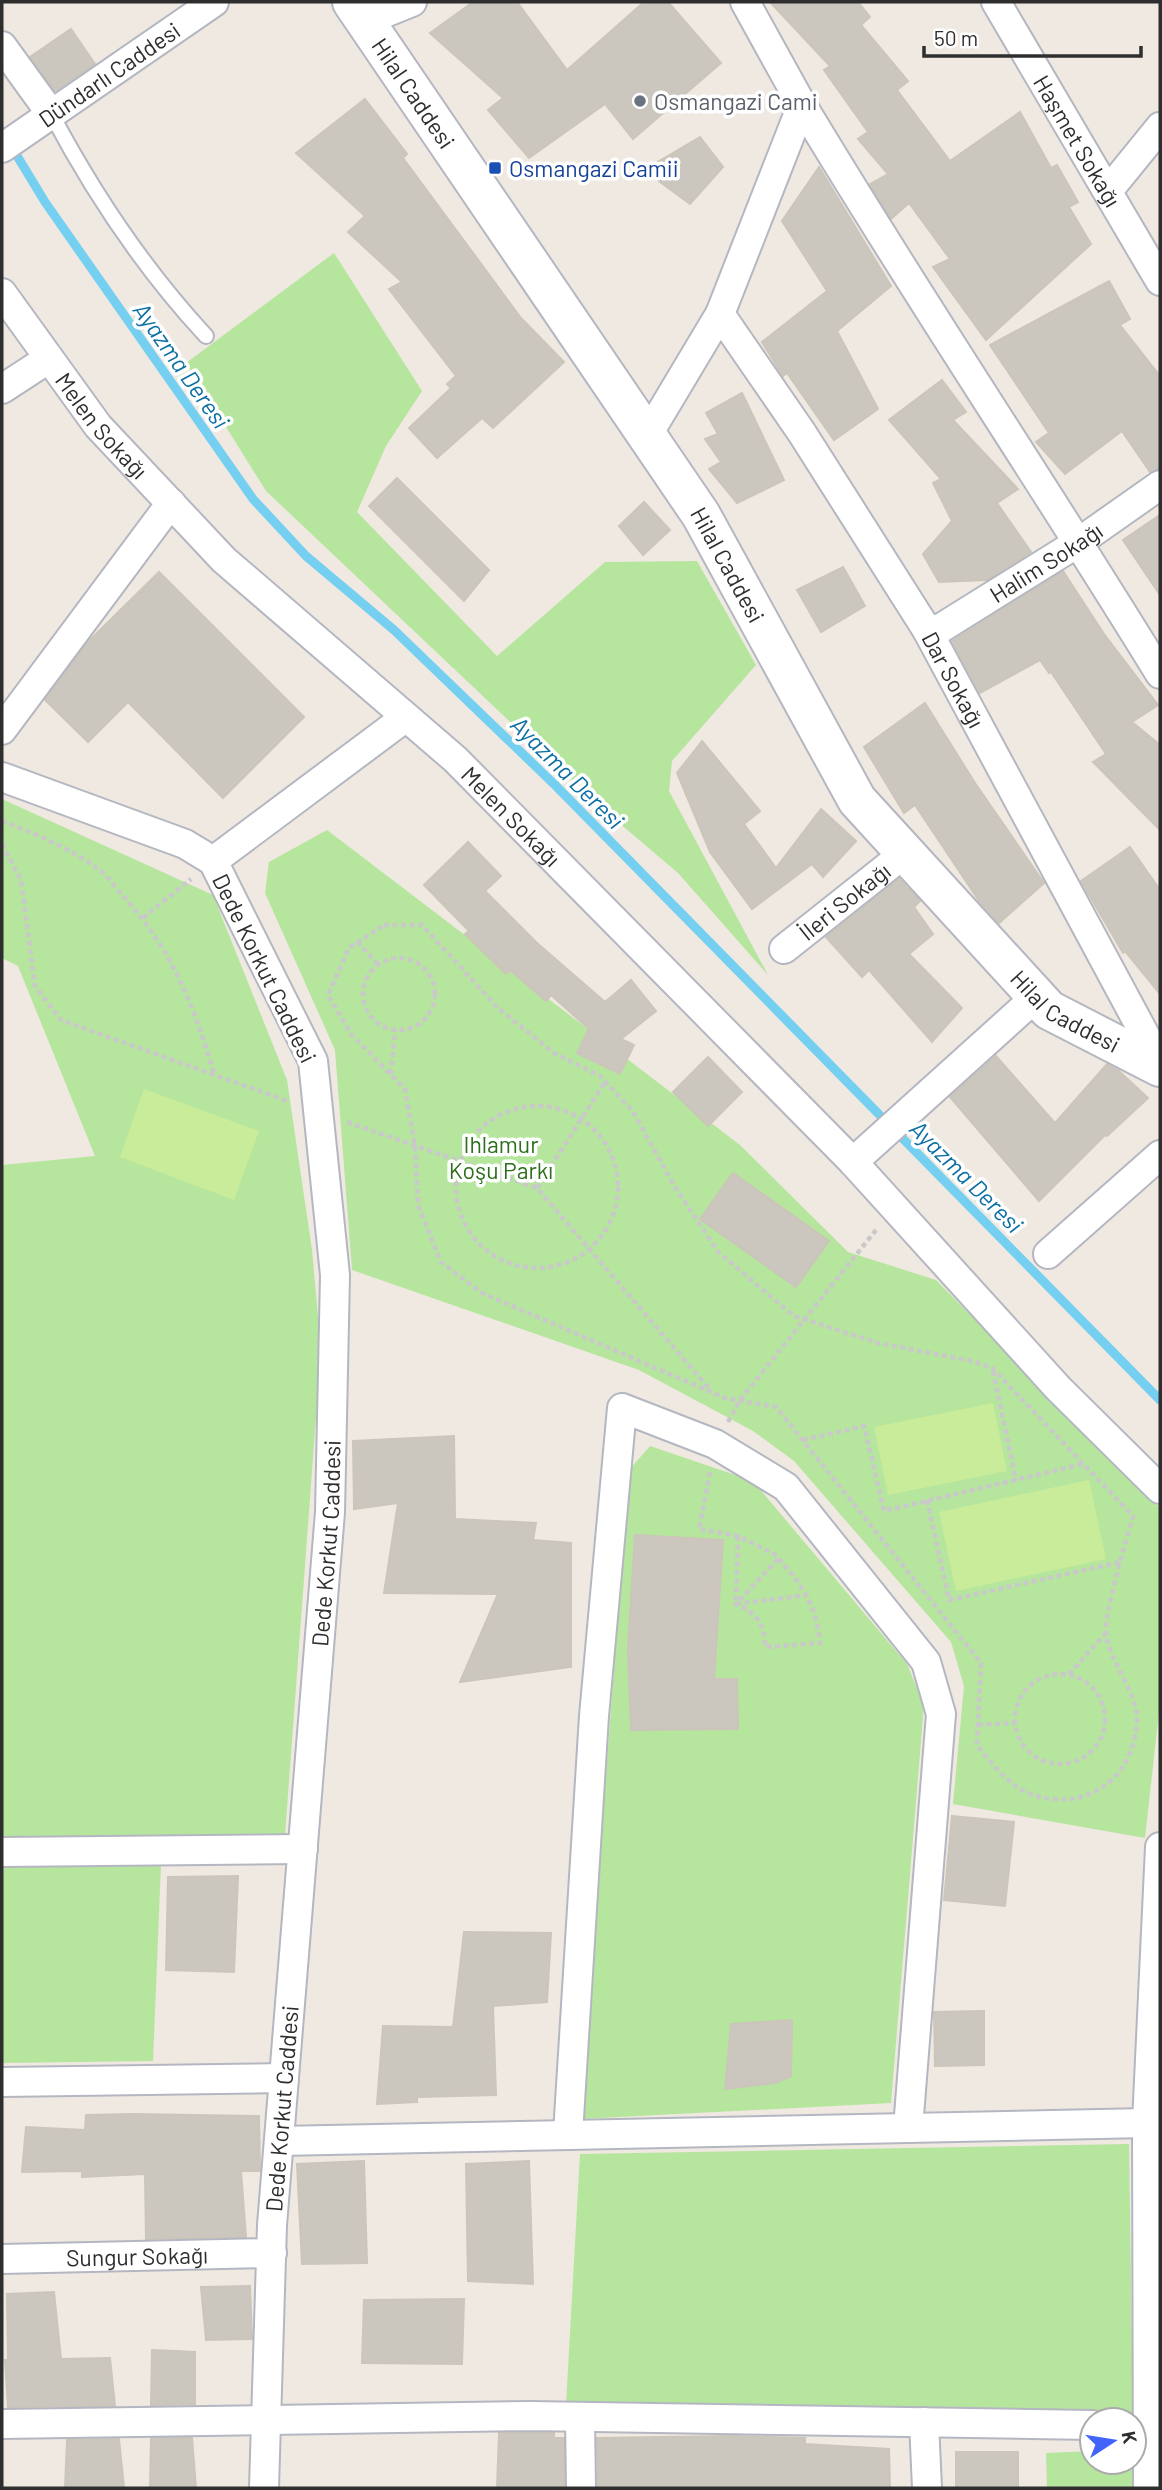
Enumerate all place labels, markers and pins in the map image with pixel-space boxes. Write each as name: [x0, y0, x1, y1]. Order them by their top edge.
place label: Osmangazi Cami: [654, 87, 818, 115]
marker: Osmangazi Cami: [632, 93, 648, 109]
place label: Osmangazi Camii: [509, 154, 679, 182]
marker: Osmangazi Camii: [487, 160, 503, 176]

